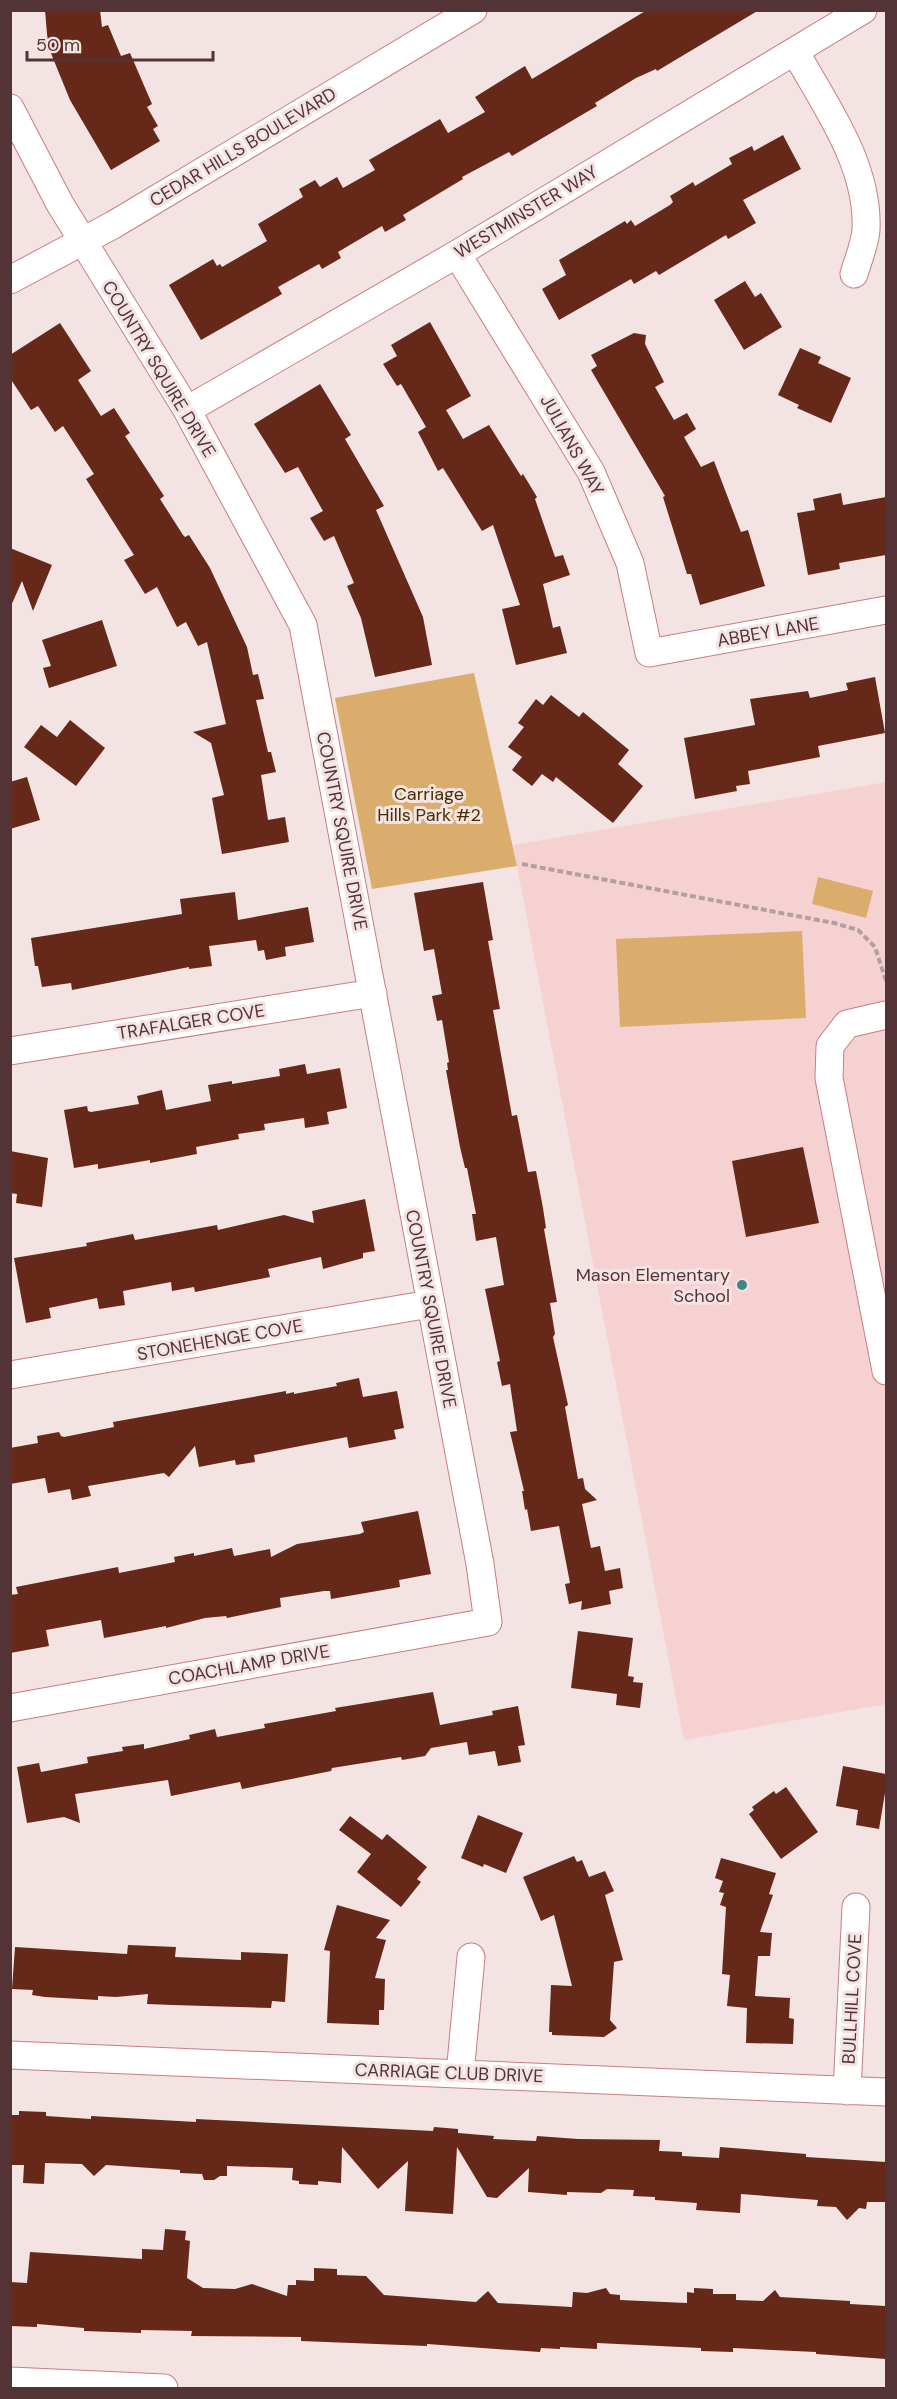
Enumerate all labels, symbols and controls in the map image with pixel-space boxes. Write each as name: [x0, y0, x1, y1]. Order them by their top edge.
scale bar: [27, 24, 213, 62]
text: 50 m: [36, 33, 80, 57]
street label: CEDAR HILLS BOULEVARD: [145, 82, 341, 212]
street label: WESTMINSTER WAY: [450, 160, 602, 264]
street label: COUNTRY SQUIRE DRIVE: [97, 276, 221, 462]
street label: JULIANS WAY: [535, 390, 610, 500]
street label: ABBEY LANE: [715, 611, 821, 653]
street label: COUNTRY SQUIRE DRIVE: [311, 730, 373, 932]
park label: Carriage Hills Park #2: [377, 782, 481, 827]
street label: TRAFALGER COVE: [115, 998, 267, 1046]
street label: COUNTRY SQUIRE DRIVE: [400, 1208, 462, 1410]
place label: Mason Elementary School: [576, 1263, 730, 1308]
marker: Mason Elementary School: [735, 1278, 749, 1292]
street label: STONEHENGE COVE: [135, 1314, 305, 1366]
street label: COACHLAMP DRIVE: [166, 1639, 332, 1691]
street label: BULLHILL COVE: [837, 1933, 867, 2065]
street label: CARRIAGE CLUB DRIVE: [354, 2058, 544, 2088]

